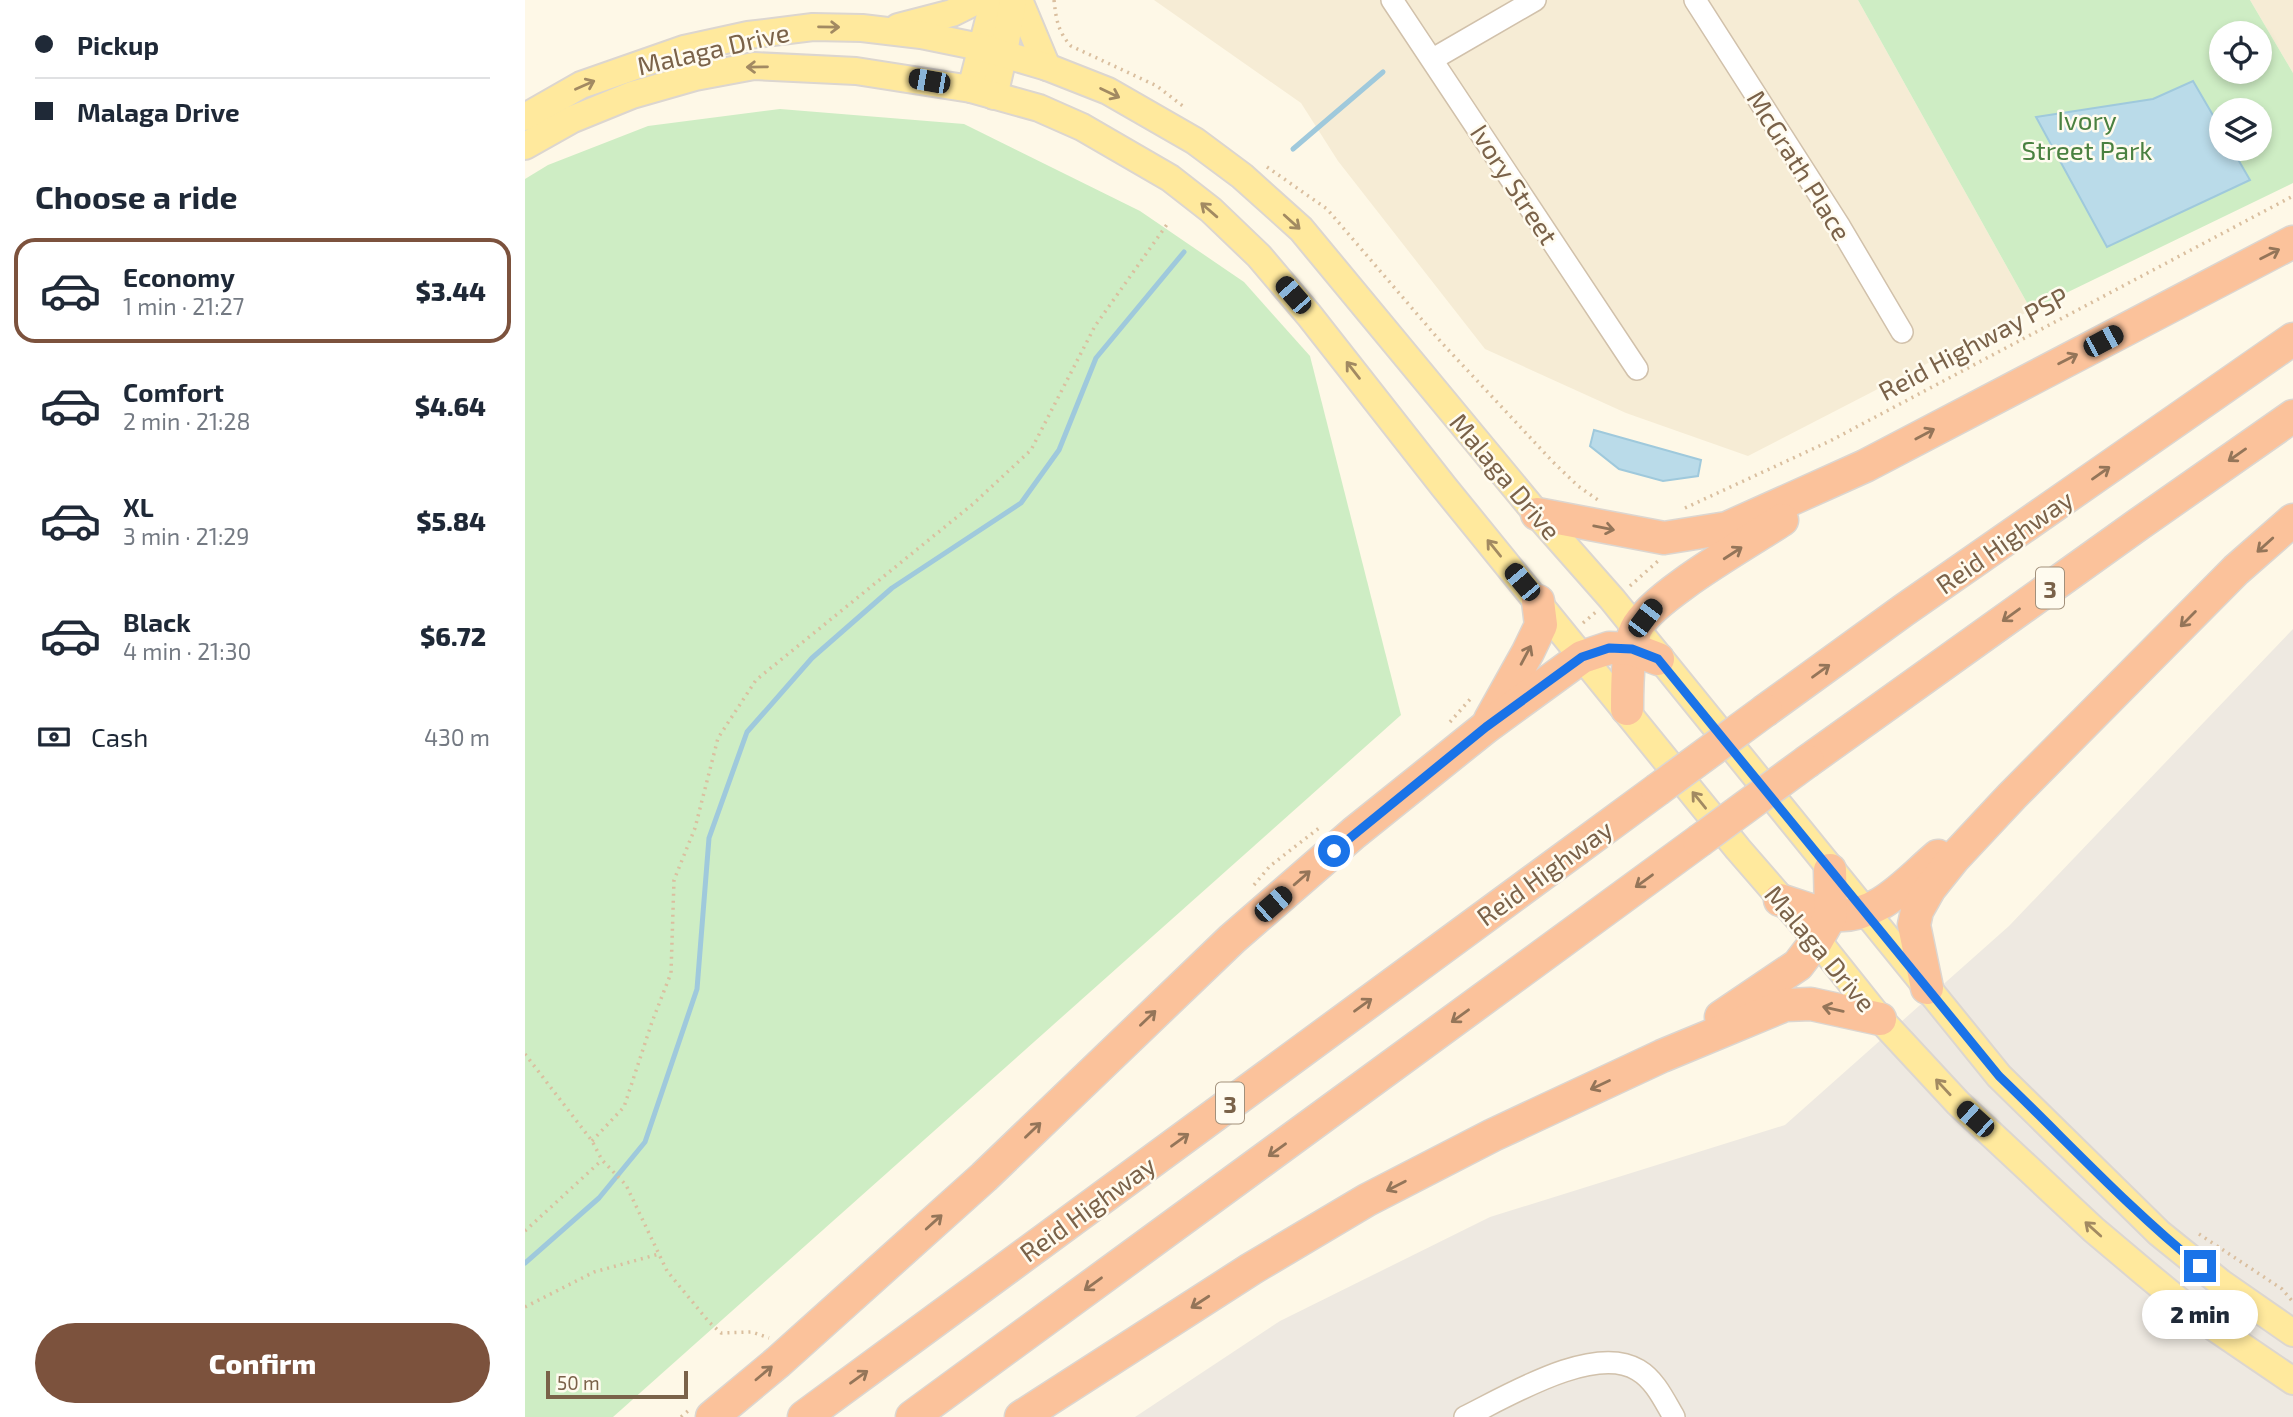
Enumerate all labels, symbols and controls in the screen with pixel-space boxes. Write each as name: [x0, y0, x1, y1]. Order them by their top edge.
street label: Malaga Drive: [634, 15, 792, 81]
one-way arrow: [817, 20, 840, 34]
map controls: [2209, 21, 2272, 161]
button: locate: [2209, 21, 2272, 84]
text: Pickup: [77, 29, 159, 60]
one-way arrow: [746, 60, 769, 74]
car: [907, 67, 952, 95]
one-way arrow: [574, 77, 595, 90]
street label: McGrath Place: [1742, 84, 1858, 246]
one-way arrow: [1099, 87, 1120, 101]
text: Malaga Drive: [77, 96, 240, 127]
button: layers: [2209, 98, 2272, 161]
park label: Ivory Street Park: [2021, 104, 2153, 165]
street label: Ivory Street: [1465, 118, 1565, 250]
text: Choose a ride: [35, 177, 238, 215]
one-way arrow: [1200, 202, 1218, 218]
one-way arrow: [1283, 213, 1301, 229]
one-way arrow: [2259, 247, 2280, 260]
icon: car: [39, 259, 102, 322]
text: Economy: [123, 261, 235, 292]
car: [1272, 272, 1315, 318]
text: $3.44: [416, 275, 486, 306]
street label: Reid Highway PSP: [1873, 280, 2073, 406]
text: 1 min · 21:27: [123, 292, 244, 320]
car: [2080, 322, 2127, 360]
one-way arrow: [2057, 352, 2078, 365]
one-way arrow: [1345, 362, 1360, 380]
icon: car: [39, 374, 102, 437]
text: Comfort: [123, 376, 224, 407]
text: $4.64: [415, 390, 486, 421]
text: 2 min · 21:28: [123, 407, 250, 435]
street label: Malaga Drive: [1444, 407, 1568, 545]
one-way arrow: [1915, 427, 1935, 441]
one-way arrow: [2228, 448, 2247, 462]
one-way arrow: [2091, 466, 2110, 480]
street label: Reid Highway: [1930, 482, 2079, 600]
icon: car: [39, 489, 102, 552]
text: XL: [123, 491, 154, 522]
text: $5.84: [416, 505, 486, 536]
one-way arrow: [1592, 521, 1615, 535]
text: 3 min · 21:29: [123, 522, 249, 550]
one-way arrow: [2256, 537, 2274, 553]
one-way arrow: [1487, 540, 1502, 558]
one-way arrow: [1722, 546, 1742, 560]
car: [1501, 559, 1544, 605]
road number: 3: [2036, 568, 2064, 608]
car: [1624, 595, 1667, 641]
icon: car: [39, 604, 102, 667]
text: Black: [123, 606, 191, 637]
one-way arrow: [2002, 608, 2021, 622]
one-way arrow: [2180, 610, 2197, 627]
text: $6.72: [420, 620, 486, 651]
text: 4 min · 21:30: [123, 637, 251, 665]
one-way arrow: [1520, 645, 1534, 666]
one-way arrow: [1811, 663, 1830, 678]
icon: cash: [35, 718, 73, 756]
text: Cash: [91, 721, 148, 752]
text: 430 m: [424, 723, 490, 751]
one-way arrow: [1691, 792, 1706, 810]
street label: Reid Highway: [1470, 812, 1618, 932]
route start: [1318, 835, 1350, 867]
one-way arrow: [1293, 870, 1311, 886]
one-way arrow: [1635, 874, 1654, 889]
street label: Malaga Drive: [1759, 879, 1883, 1017]
car: [1251, 882, 1296, 926]
one-way arrow: [1354, 998, 1372, 1013]
one-way arrow: [1822, 1001, 1845, 1015]
one-way arrow: [1452, 1008, 1470, 1023]
one-way arrow: [1139, 1010, 1156, 1027]
one-way arrow: [1590, 1079, 1611, 1092]
one-way arrow: [1934, 1079, 1951, 1096]
road number: 3: [1216, 1083, 1244, 1124]
car: [1953, 1097, 1998, 1141]
one-way arrow: [1024, 1121, 1041, 1138]
one-way arrow: [1170, 1133, 1189, 1147]
one-way arrow: [1268, 1143, 1287, 1157]
street label: Reid Highway: [1013, 1148, 1161, 1268]
one-way arrow: [1386, 1179, 1406, 1193]
one-way arrow: [925, 1214, 943, 1230]
one-way arrow: [2085, 1221, 2103, 1237]
route end: [2184, 1250, 2216, 1282]
one-way arrow: [1084, 1277, 1103, 1292]
callout: 2 min: [2142, 1290, 2258, 1340]
one-way arrow: [1191, 1294, 1210, 1309]
text: 2 min: [2170, 1300, 2230, 1328]
button: Confirm: [35, 1323, 490, 1403]
one-way arrow: [755, 1366, 773, 1381]
scale bar: [546, 1368, 688, 1400]
one-way arrow: [849, 1369, 868, 1384]
text: 50 m: [557, 1371, 600, 1394]

